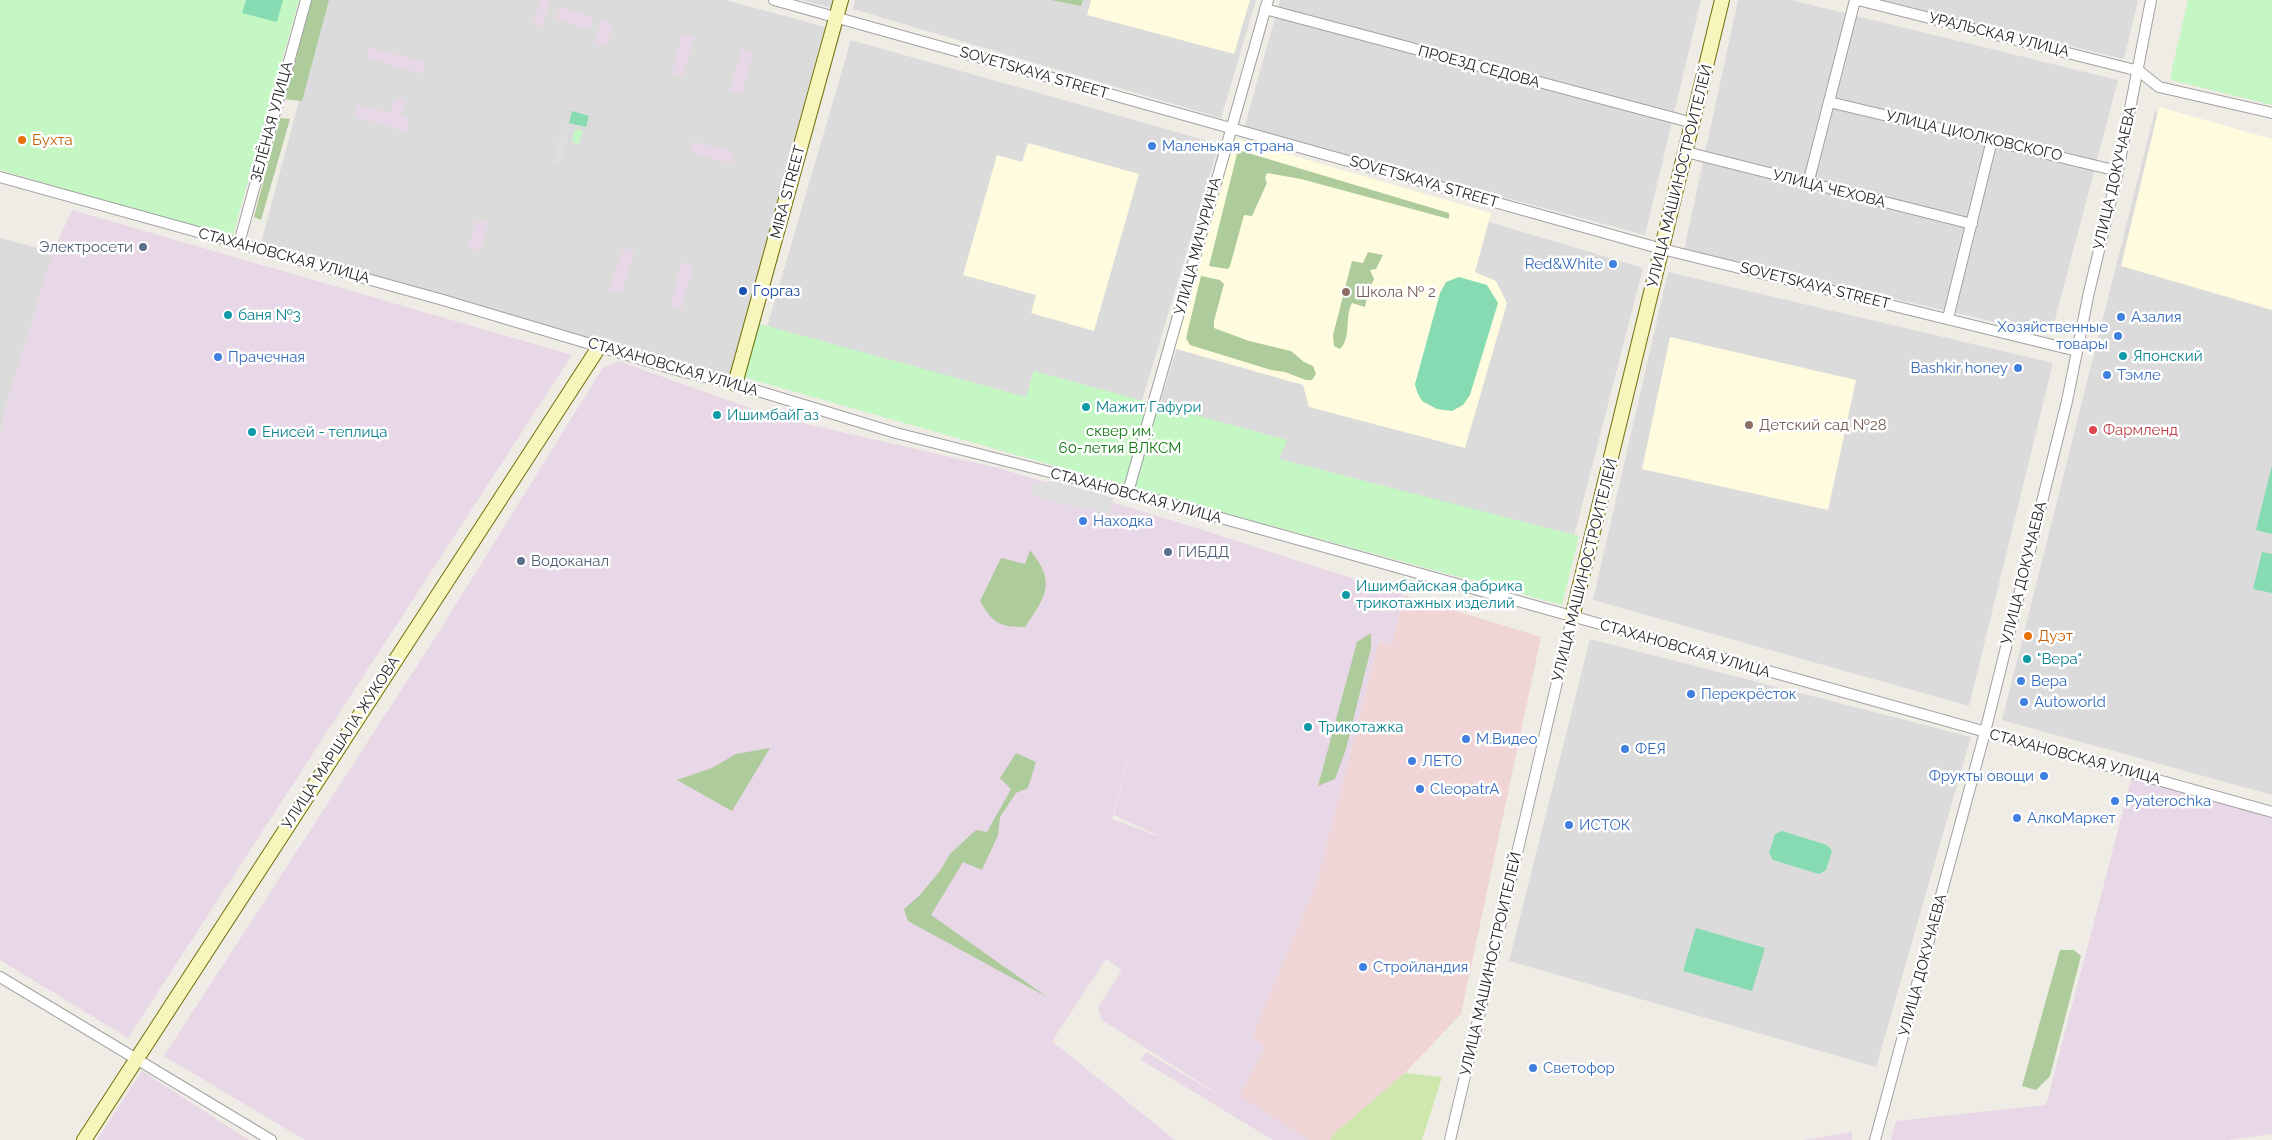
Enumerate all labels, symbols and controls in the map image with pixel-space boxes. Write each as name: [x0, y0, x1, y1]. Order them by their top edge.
street label: УРАЛЬСКАЯ УЛИЦА: [1927, 9, 2071, 61]
street label: ПРОЕЗД СЕДОВА: [1416, 42, 1542, 92]
street label: SOVETSKAYA STREET: [957, 43, 1111, 103]
street label: ЗЕЛЁНАЯ УЛИЦА: [247, 59, 297, 185]
street label: УЛИЦА МАШИНОСТРОИТЕЛЕЙ: [1644, 63, 1716, 289]
street label: УЛИЦА ДОКУЧАЕВА: [2090, 105, 2140, 251]
street label: УЛИЦА ЦИОЛКОВСКОГО: [1884, 107, 2064, 165]
place label: Бухта: [32, 131, 73, 149]
marker: Бухта: [16, 134, 28, 146]
place label: Маленькая страна: [1162, 137, 1294, 155]
marker: Маленькая страна: [1146, 140, 1158, 152]
street label: MIRA STREET: [767, 143, 809, 241]
street label: SOVETSKAYA STREET: [1347, 152, 1501, 212]
street label: УЛИЦА ЧЕХОВА: [1771, 166, 1887, 212]
street label: УЛИЦА МИЧУРИНА: [1171, 175, 1225, 317]
street label: СТАХАНОВСКАЯ УЛИЦА: [196, 224, 372, 288]
place label: Электросети: [39, 238, 133, 256]
marker: Электросети: [137, 241, 149, 253]
place label: Red&White: [1525, 255, 1603, 273]
marker: Red&White: [1607, 258, 1619, 270]
street label: SOVETSKAYA STREET: [1738, 259, 1892, 313]
place label: Горгаз: [753, 282, 800, 300]
place label: Школа № 2: [1356, 283, 1436, 301]
marker: Горгаз: [737, 285, 749, 297]
marker: Школа № 2: [1340, 286, 1352, 298]
place label: баня №3: [238, 306, 301, 324]
place label: Азалия: [2131, 308, 2181, 326]
marker: баня №3: [222, 309, 234, 321]
marker: Азалия: [2115, 311, 2127, 323]
place label: Хозяйственные товары: [1997, 318, 2108, 353]
marker: Хозяйственные товары: [2112, 330, 2124, 342]
street label: СТАХАНОВСКАЯ УЛИЦА: [586, 334, 760, 400]
place label: Японский: [2133, 347, 2203, 365]
place label: Прачечная: [228, 348, 305, 366]
marker: Японский: [2117, 350, 2129, 362]
marker: Прачечная: [212, 351, 224, 363]
place label: Bashkir honey: [1910, 359, 2008, 377]
marker: Bashkir honey: [2012, 362, 2024, 374]
place label: Тэмле: [2117, 366, 2161, 384]
marker: Тэмле: [2101, 369, 2113, 381]
place label: Мажит Гафури: [1096, 398, 1201, 416]
marker: Мажит Гафури: [1080, 401, 1092, 413]
place label: ИшимбайГаз: [727, 406, 819, 424]
marker: ИшимбайГаз: [711, 409, 723, 421]
place label: Детский сад №28: [1759, 416, 1887, 434]
marker: Детский сад №28: [1743, 419, 1755, 431]
place label: Фармленд: [2103, 421, 2178, 439]
park label: сквер им. 60-летия ВЛКСМ: [1059, 422, 1181, 457]
place label: Енисей - теплица: [262, 423, 387, 441]
marker: Фармленд: [2087, 424, 2099, 436]
marker: Енисей - теплица: [246, 426, 258, 438]
street label: УЛИЦА МАШИНОСТРОИТЕЛЕЙ: [1549, 457, 1621, 683]
street label: СТАХАНОВСКАЯ УЛИЦА: [1048, 464, 1224, 528]
street label: УЛИЦА ДОКУЧАЕВА: [1998, 500, 2050, 646]
place label: Находка: [1093, 512, 1153, 530]
marker: Находка: [1077, 515, 1089, 527]
place label: ГИБДД: [1178, 543, 1229, 561]
marker: ГИБДД: [1162, 546, 1174, 558]
place label: Водоканал: [531, 552, 609, 570]
marker: Водоканал: [515, 555, 527, 567]
place label: Ишимбайская фабрика трикотажных изделий: [1356, 577, 1523, 612]
marker: Ишимбайская фабрика трикотажных изделий: [1340, 589, 1352, 601]
street label: СТАХАНОВСКАЯ УЛИЦА: [1598, 616, 1772, 682]
place label: Дуэт: [2038, 627, 2073, 645]
marker: Дуэт: [2022, 630, 2034, 642]
place label: "Вера": [2037, 650, 2082, 668]
street label: УЛИЦА МАРШАЛА ЖУКОВА: [278, 653, 404, 833]
marker: "Вера": [2021, 653, 2033, 665]
place label: Вера: [2031, 672, 2067, 690]
marker: Вера: [2015, 675, 2027, 687]
place label: Перекрёсток: [1701, 685, 1797, 703]
marker: Перекрёсток: [1685, 688, 1697, 700]
place label: Autoworld: [2034, 693, 2106, 711]
marker: Autoworld: [2018, 696, 2030, 708]
place label: Трикотажка: [1318, 718, 1403, 736]
marker: Трикотажка: [1302, 721, 1314, 733]
street label: СТАХАНОВСКАЯ УЛИЦА: [1987, 725, 2163, 789]
place label: М.Видео: [1476, 730, 1537, 748]
marker: М.Видео: [1460, 733, 1472, 745]
place label: ФЕЯ: [1635, 740, 1666, 758]
marker: ФЕЯ: [1619, 743, 1631, 755]
place label: ЛЕТО: [1422, 752, 1462, 770]
marker: ЛЕТО: [1406, 755, 1418, 767]
place label: Фрукты овощи: [1929, 767, 2034, 785]
marker: Фрукты овощи: [2038, 770, 2050, 782]
place label: CleopatrA: [1430, 780, 1499, 798]
marker: CleopatrA: [1414, 783, 1426, 795]
place label: Pyaterochka: [2125, 792, 2211, 810]
marker: Pyaterochka: [2109, 795, 2121, 807]
place label: АлкоМаркет: [2027, 809, 2116, 827]
marker: АлкоМаркет: [2011, 812, 2023, 824]
place label: ИСТОК: [1579, 816, 1630, 834]
marker: ИСТОК: [1563, 819, 1575, 831]
street label: УЛИЦА МАШИНОСТРОИТЕЛЕЙ: [1456, 850, 1526, 1078]
street label: УЛИЦА ДОКУЧАЕВА: [1895, 892, 1951, 1038]
place label: Стройландия: [1373, 958, 1468, 976]
marker: Стройландия: [1357, 961, 1369, 973]
place label: Светофор: [1543, 1059, 1615, 1077]
marker: Светофор: [1527, 1062, 1539, 1074]

